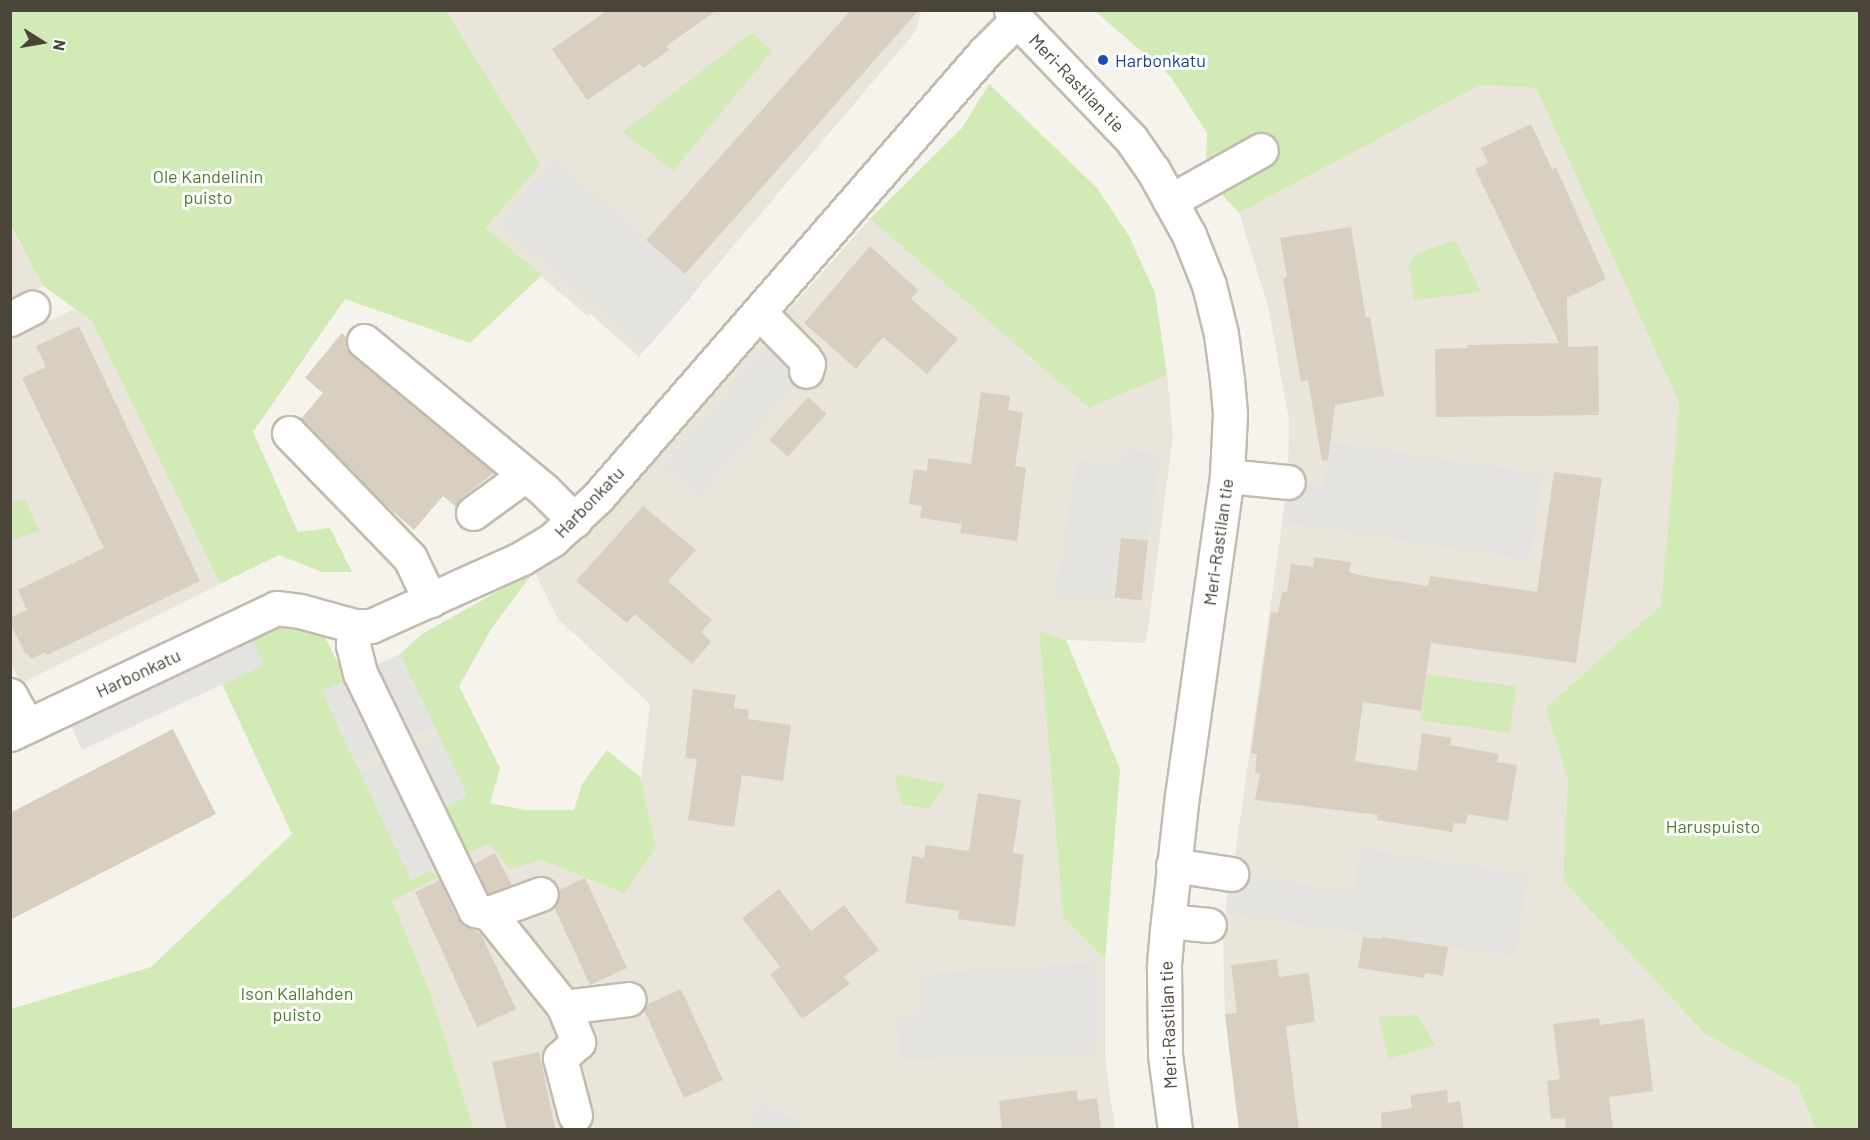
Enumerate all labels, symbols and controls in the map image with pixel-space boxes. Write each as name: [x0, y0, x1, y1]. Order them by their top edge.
north arrow: [12, 12, 72, 72]
street label: Meri-Rastilan tie: [1025, 29, 1129, 137]
text: N: [50, 38, 71, 53]
place label: Harbonkatu: [1115, 49, 1206, 71]
marker: Harbonkatu: [1096, 53, 1110, 67]
park label: Ole Kandelinin puisto: [153, 166, 263, 208]
street label: Harbonkatu: [550, 462, 628, 542]
street label: Meri-Rastilan tie: [1198, 477, 1238, 607]
street label: Harbonkatu: [92, 644, 184, 702]
park label: Haruspuisto: [1666, 815, 1760, 837]
street label: Meri-Rastilan tie: [1155, 961, 1181, 1089]
park label: Ison Kallahden puisto: [241, 983, 353, 1026]

